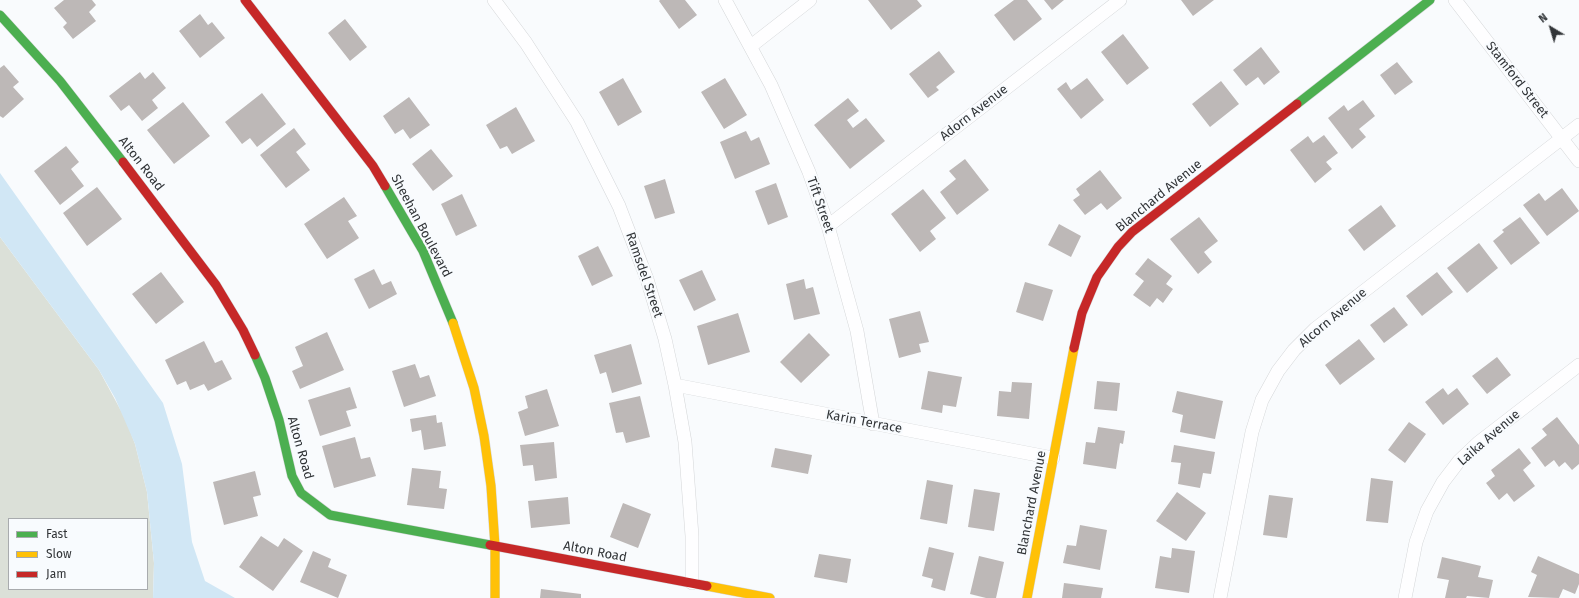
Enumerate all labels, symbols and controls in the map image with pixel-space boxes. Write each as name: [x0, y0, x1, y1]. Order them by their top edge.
north arrow: [1531, 8, 1571, 48]
text: N: [1536, 11, 1550, 26]
street label: Stamford Street: [1482, 39, 1552, 121]
street label: Adorn Avenue: [937, 82, 1011, 144]
street label: Alton Road: [115, 134, 167, 194]
street label: Blanchard Avenue: [1113, 157, 1205, 235]
street label: Sheehan Boulevard: [387, 172, 455, 280]
street label: Tift Street: [803, 175, 837, 235]
street label: Ramsdel Street: [622, 230, 666, 320]
street label: Alcorn Avenue: [1296, 285, 1370, 351]
street label: Karin Terrace: [825, 407, 903, 437]
street label: Laika Avenue: [1455, 407, 1523, 469]
street label: Alton Road: [284, 415, 316, 481]
street label: Blanchard Avenue: [1014, 449, 1050, 557]
legend: [8, 518, 148, 590]
text: Fast: [46, 527, 68, 541]
street label: Alton Road: [562, 538, 628, 566]
text: Slow: [46, 547, 72, 561]
text: Jam: [46, 567, 66, 581]

